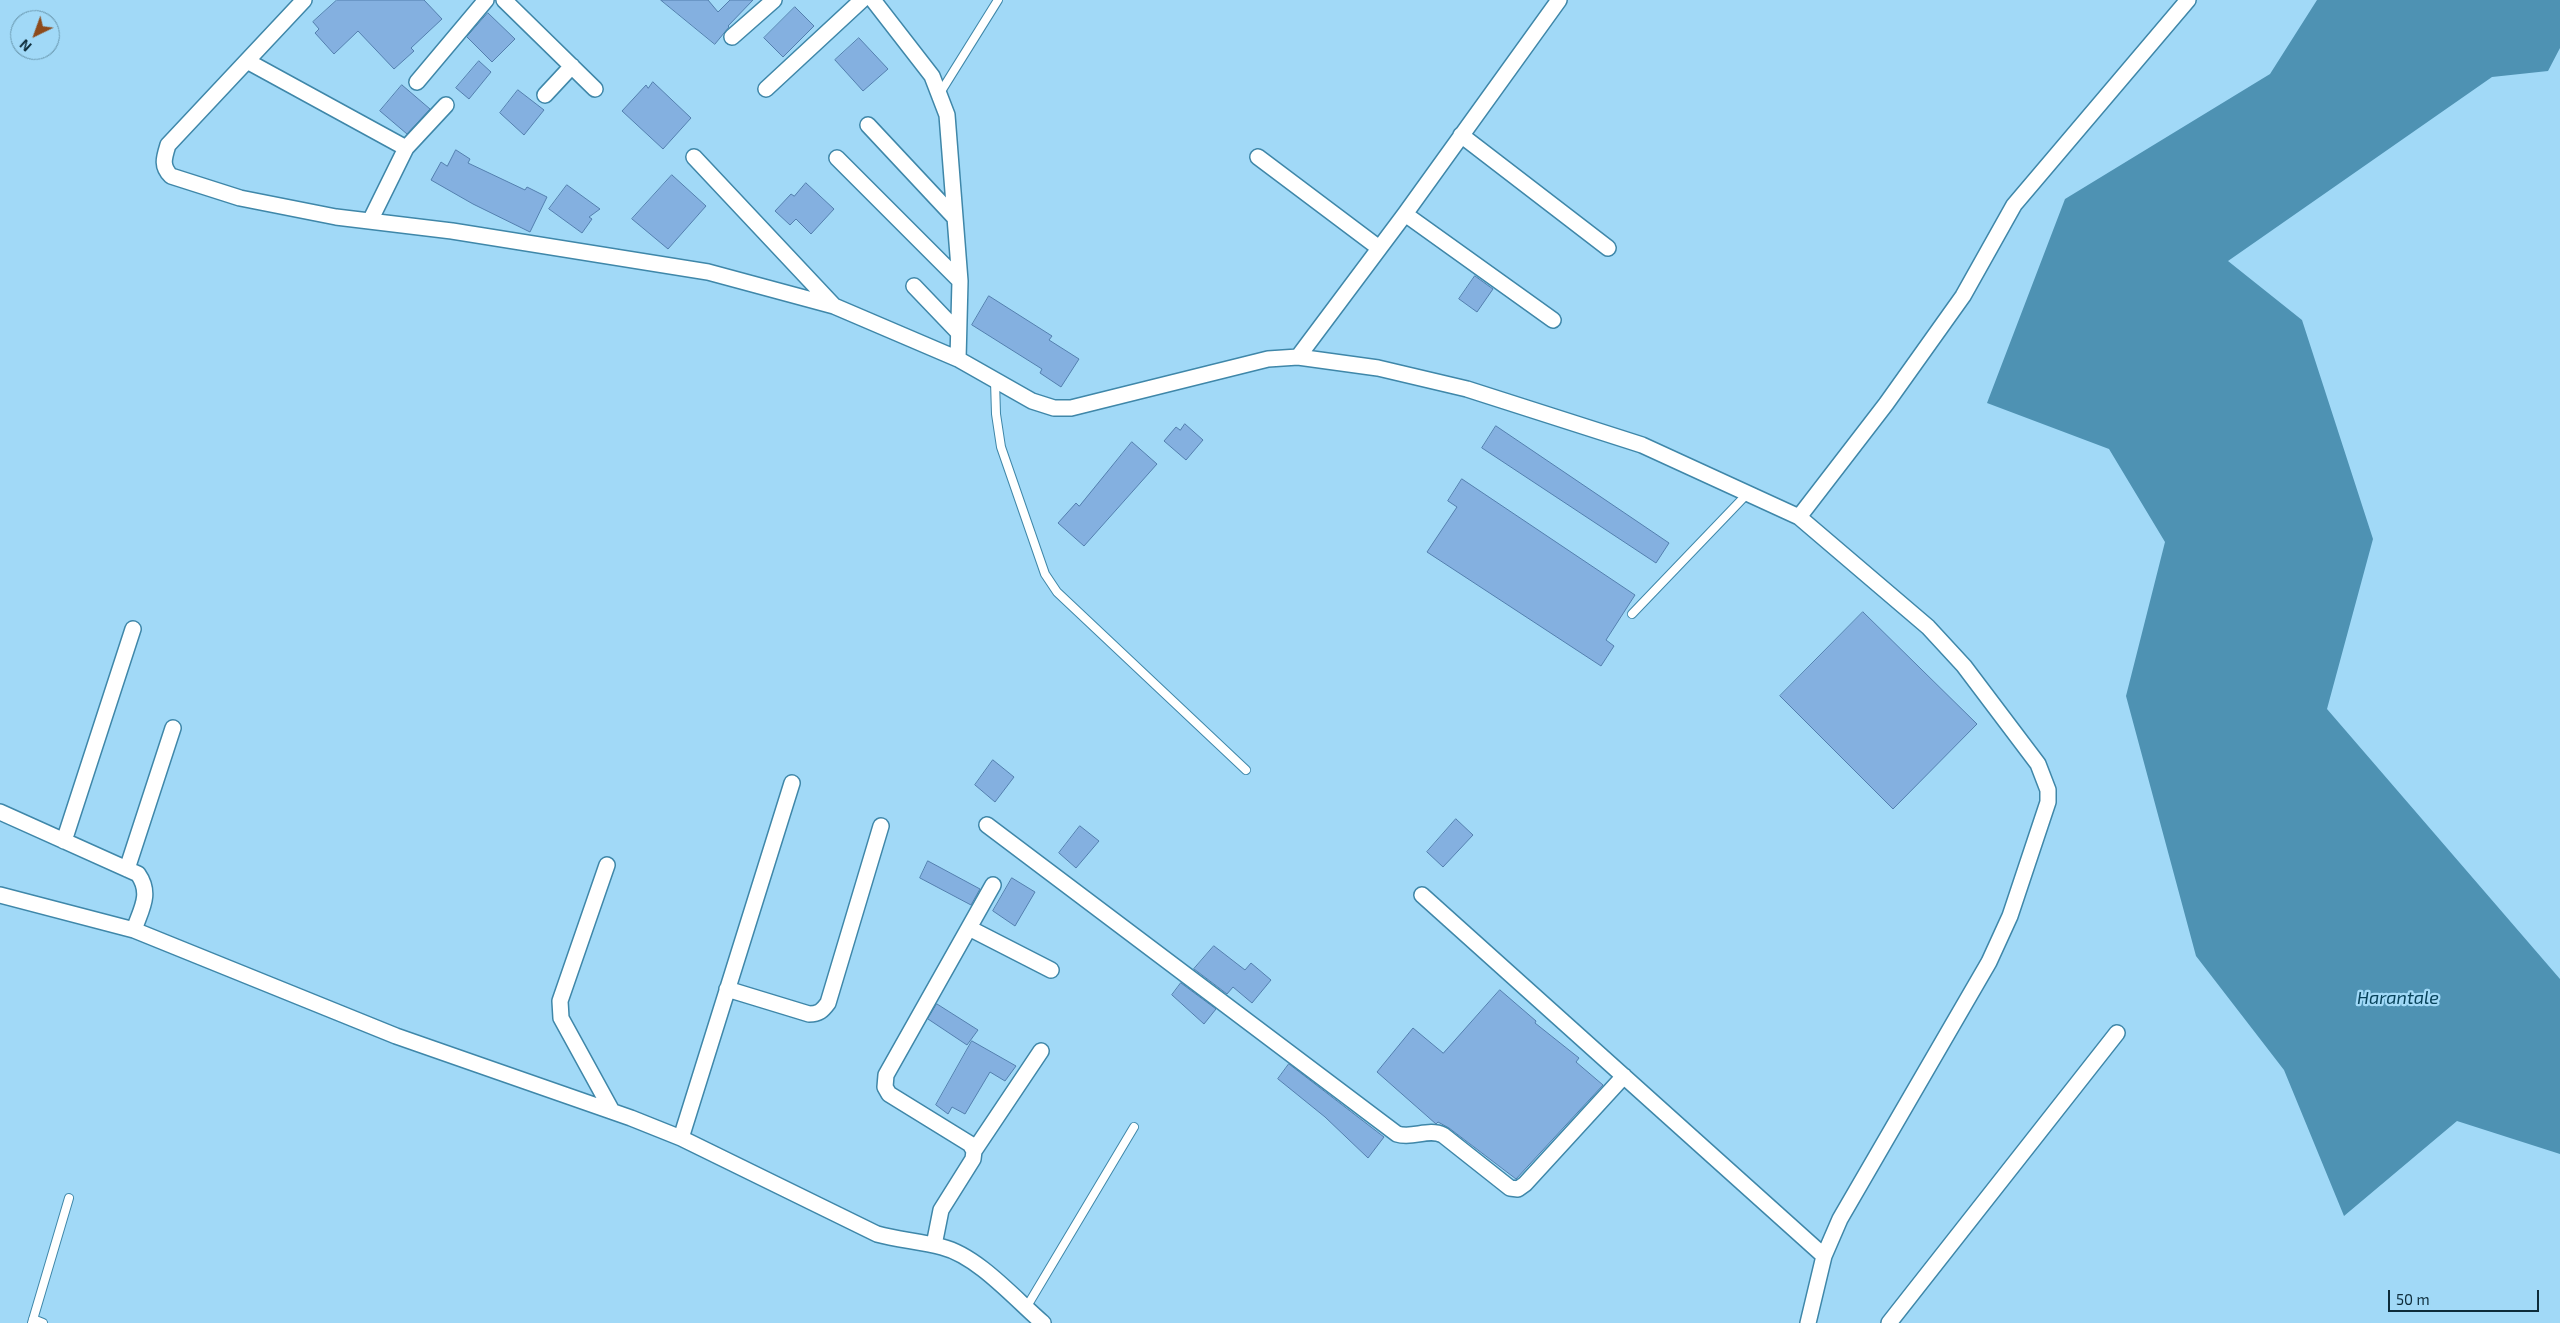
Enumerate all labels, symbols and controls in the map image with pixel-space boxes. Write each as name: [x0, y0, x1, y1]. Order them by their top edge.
north arrow: [10, 10, 60, 60]
text: N: [16, 36, 35, 55]
water label: Harantale: [2357, 987, 2439, 1009]
scale bar: [2390, 1280, 2541, 1312]
text: 50 m: [2396, 1290, 2430, 1308]

